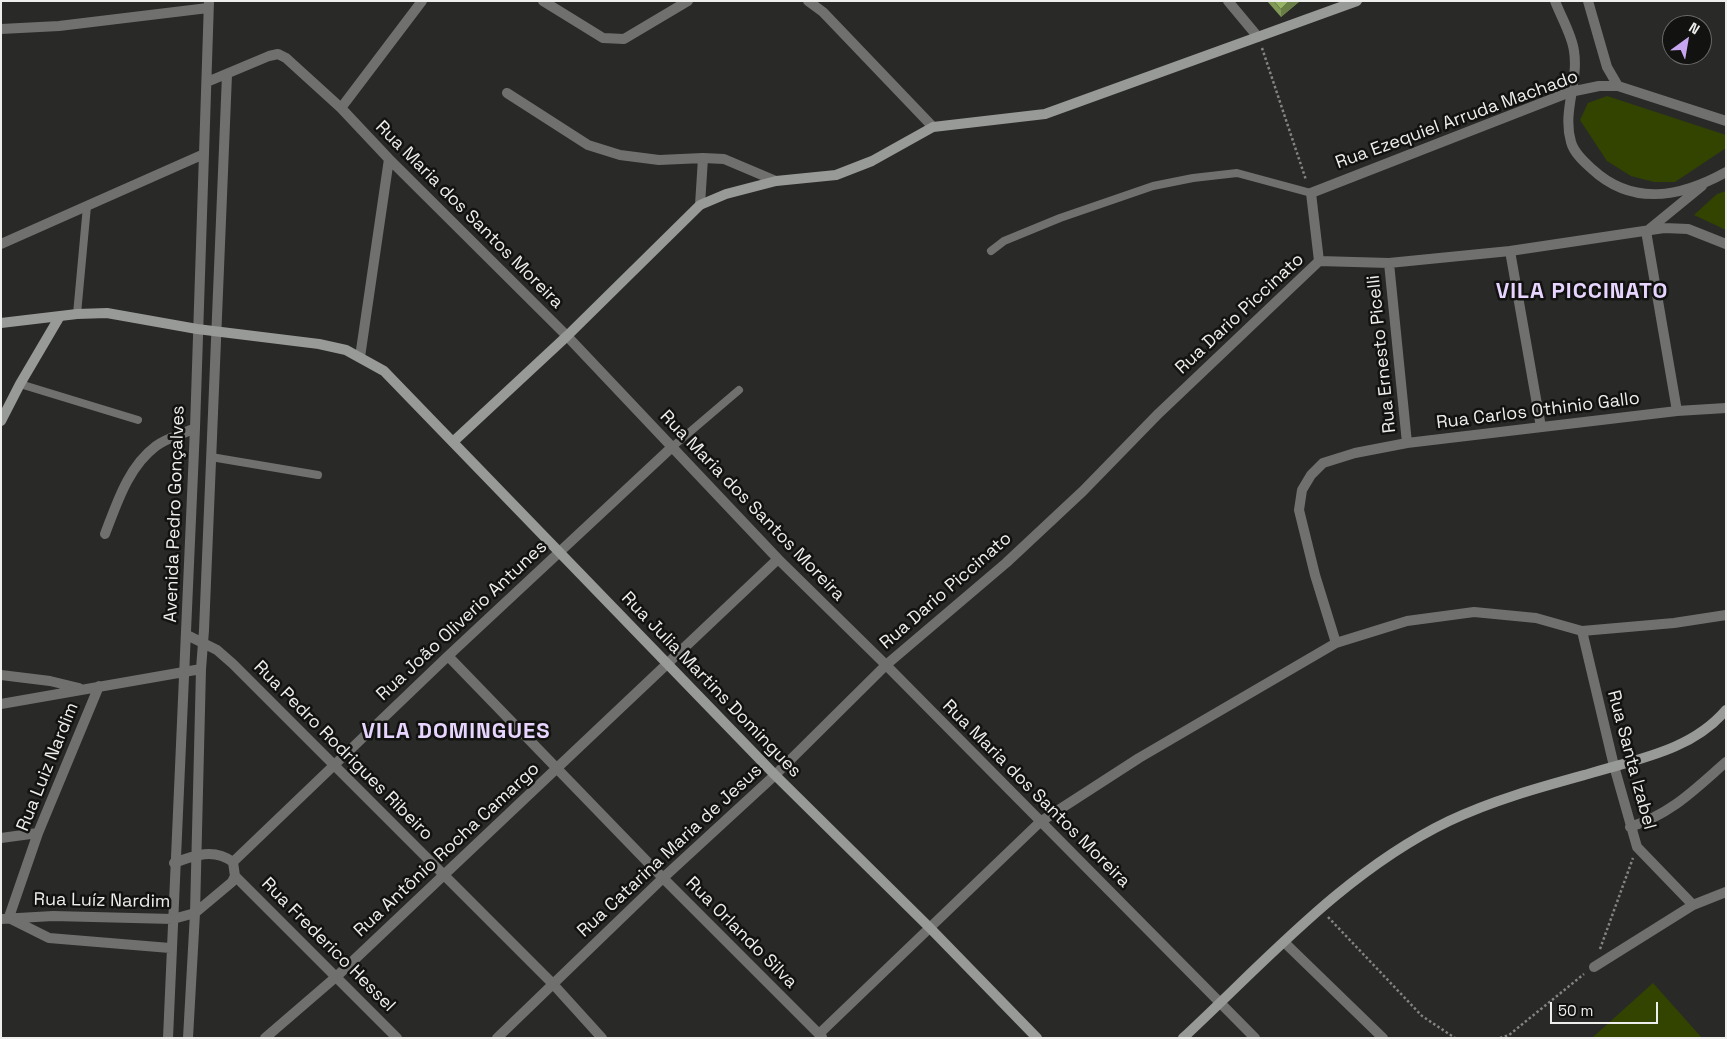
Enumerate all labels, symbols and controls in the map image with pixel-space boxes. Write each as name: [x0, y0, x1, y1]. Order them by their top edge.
north arrow: [1662, 15, 1712, 65]
text: N: [1686, 18, 1703, 38]
street label: Rua Ezequiel Arruda Machado: [1333, 66, 1581, 174]
street label: Rua Maria dos Santos Moreira: [371, 117, 567, 313]
street label: Rua Dario Piccinato: [1171, 249, 1309, 379]
street label: Rua Ernesto Picelli: [1363, 274, 1401, 434]
district label: VILA PICCINATO: [1494, 279, 1670, 305]
street label: Rua Carlos Othinio Gallo: [1435, 388, 1641, 434]
street label: Avenida Pedro Gonçalves: [160, 405, 190, 623]
street label: Rua Maria dos Santos Moreira: [655, 406, 849, 606]
street label: Rua Dario Piccinato: [876, 528, 1016, 654]
street label: Rua João Oliverio Antunes: [372, 536, 552, 706]
street label: Rua Julia Martins Domingues: [617, 588, 805, 782]
street label: Rua Pedro Rodrigues Ribeiro: [249, 657, 437, 845]
street label: Rua Santa Izabel: [1602, 688, 1660, 832]
street label: Rua Maria dos Santos Moreira: [938, 696, 1134, 892]
street label: Rua Luiz Nardim: [12, 700, 84, 834]
district label: VILA DOMINGUES: [360, 719, 552, 745]
street label: Rua Antônio Rocha Camargo: [350, 758, 544, 942]
street label: Rua Catarina Maria de Jesus: [573, 760, 767, 942]
street label: Rua Frederico Hessel: [256, 873, 400, 1017]
street label: Rua Orlando Silva: [681, 873, 801, 993]
street label: Rua Luíz Nardim: [33, 889, 171, 913]
scale bar: [1552, 992, 1660, 1024]
text: 50 m: [1558, 1001, 1593, 1020]

